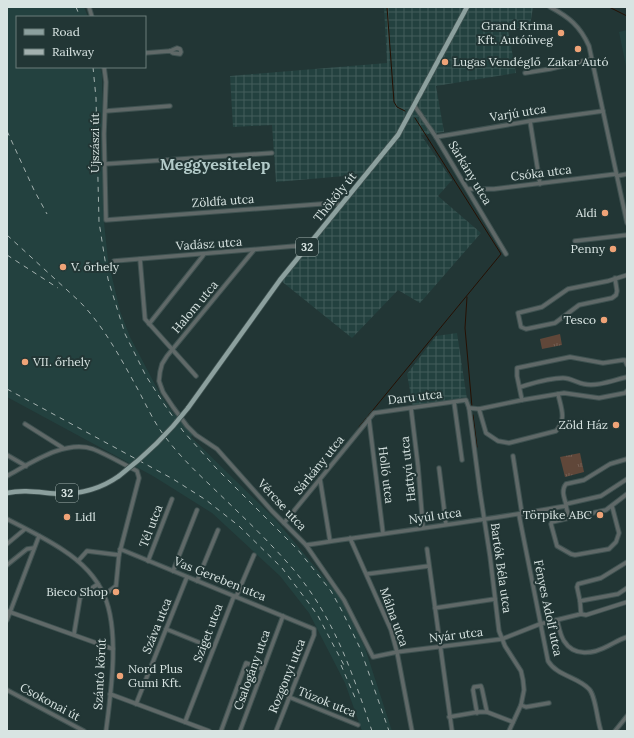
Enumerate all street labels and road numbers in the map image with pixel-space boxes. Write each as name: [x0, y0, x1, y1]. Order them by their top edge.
street label: Varjú utca: [488, 101, 547, 125]
street label: Újszászi út: [87, 113, 102, 173]
street label: Sárkány utca: [445, 138, 495, 207]
street label: Csóka utca: [510, 161, 572, 184]
street label: Thököly út: [310, 168, 359, 225]
street label: Zöldfa utca: [191, 191, 255, 210]
street label: Vadász utca: [174, 234, 243, 253]
road number: 32: [296, 238, 318, 256]
street label: Halom utca: [168, 277, 221, 336]
street label: Daru utca: [387, 386, 443, 407]
street label: Sárkány utca: [290, 432, 347, 497]
street label: Hattyú utca: [397, 436, 418, 503]
street label: Holló utca: [376, 446, 397, 504]
street label: Vércse utca: [254, 475, 310, 534]
road number: 32: [56, 484, 78, 502]
street label: Tél utca: [136, 502, 165, 549]
street label: Nyúl utca: [407, 504, 462, 527]
street label: Bartók Béla utca: [488, 522, 515, 614]
street label: Vas Gereben utca: [171, 553, 268, 604]
street label: Fényes Adolf utca: [531, 558, 566, 657]
street label: Málna utca: [377, 585, 412, 648]
street label: Száva utca: [139, 596, 174, 656]
street label: Sziget utca: [190, 601, 226, 664]
street label: Nyár utca: [428, 624, 484, 645]
street label: Csalogány utca: [230, 628, 273, 712]
street label: Rozgonyi utca: [265, 637, 308, 715]
street label: Szántó körút: [90, 638, 109, 710]
street label: Csokonai út: [18, 679, 83, 724]
street label: Túzok utca: [296, 683, 359, 720]

